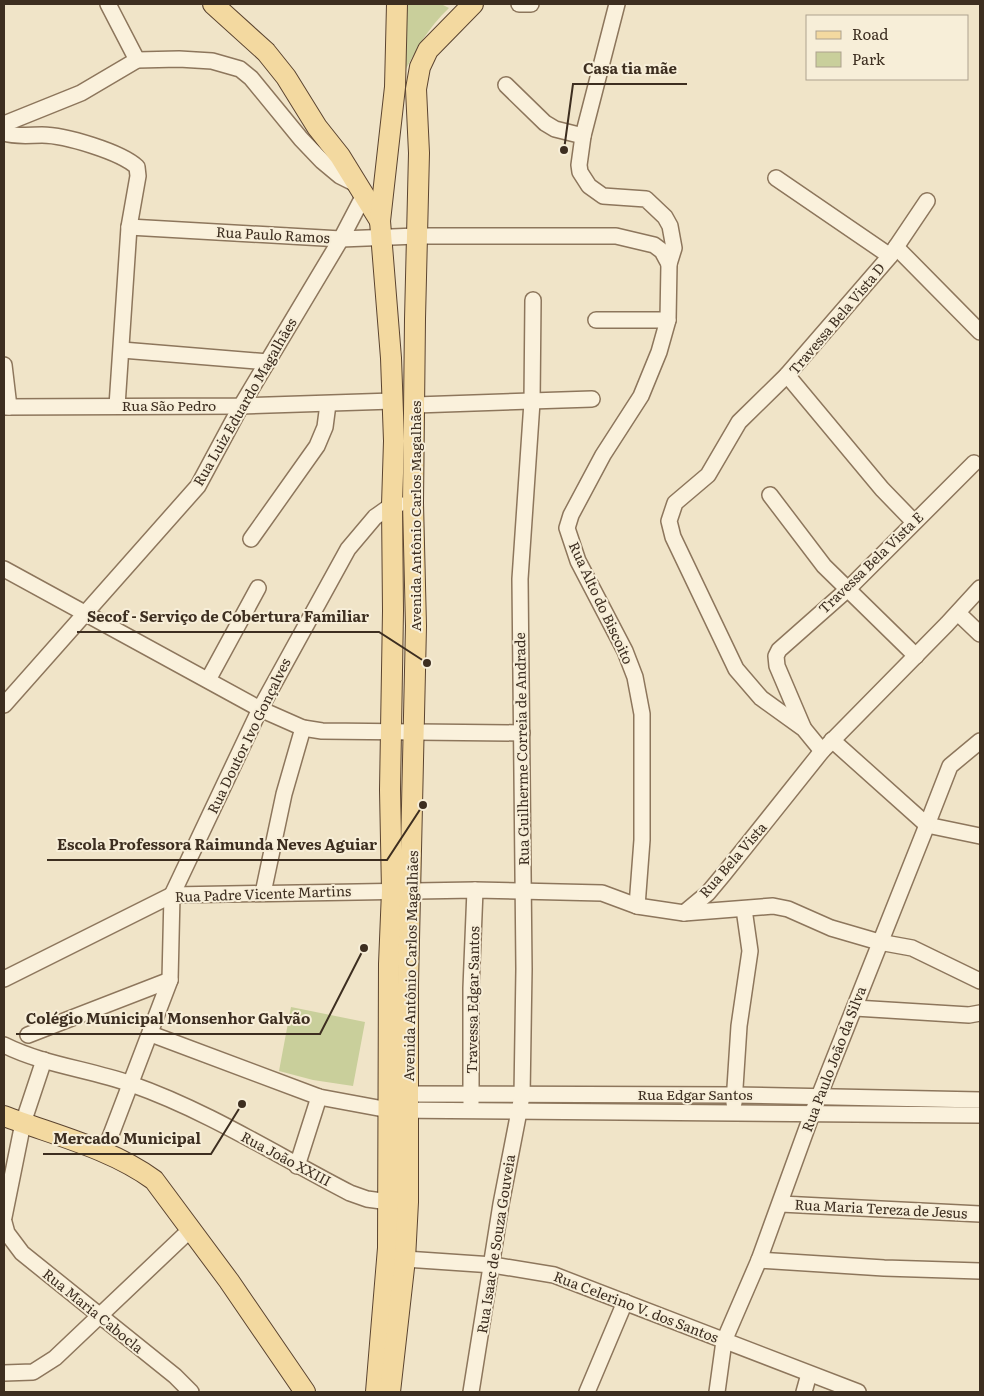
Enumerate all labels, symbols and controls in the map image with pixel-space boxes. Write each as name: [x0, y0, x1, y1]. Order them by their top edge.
legend: [806, 15, 969, 80]
text: Road: [852, 22, 888, 45]
text: Park: [852, 47, 886, 70]
callout: Casa tia mãe: [573, 54, 687, 84]
text: Casa tia mãe: [583, 56, 678, 79]
street label: Rua Paulo Ramos: [216, 221, 330, 247]
street label: Travessa Bela Vista D: [783, 258, 889, 379]
street label: Rua Luiz Eduardo Magalhães: [188, 314, 301, 489]
street label: Rua São Pedro: [122, 395, 216, 415]
street label: Avenida Antônio Carlos Magalhães: [405, 401, 425, 631]
street label: Travessa Bela Vista E: [813, 507, 927, 618]
street label: Rua Alto do Biscoito: [565, 538, 639, 667]
callout: Secof - Serviço de Cobertura Familiar: [77, 602, 379, 632]
text: Secof - Serviço de Cobertura Familiar: [87, 604, 369, 627]
street label: Rua Guilherme Correia de Andrade: [509, 632, 533, 866]
street label: Rua Doutor Ivo Gonçalves: [202, 654, 295, 817]
street label: Rua Bela Vista: [694, 817, 771, 901]
callout: Escola Professora Raimunda Neves Aguiar: [47, 830, 387, 860]
text: Escola Professora Raimunda Neves Aguiar: [57, 832, 377, 855]
street label: Avenida Antônio Carlos Magalhães: [398, 850, 422, 1082]
street label: Rua Padre Vicente Martins: [174, 880, 352, 906]
street label: Travessa Edgar Santos: [461, 926, 483, 1074]
street label: Rua Paulo João da Silva: [796, 983, 870, 1134]
callout: Colégio Municipal Monsenhor Galvão: [16, 1004, 320, 1034]
text: Colégio Municipal Monsenhor Galvão: [26, 1006, 310, 1029]
street label: Rua Edgar Santos: [637, 1084, 753, 1104]
callout: Mercado Municipal: [43, 1124, 211, 1154]
text: Mercado Municipal: [53, 1126, 201, 1149]
street label: Rua João XXIII: [238, 1126, 335, 1190]
street label: Rua Isaac de Souza Gouveia: [471, 1152, 519, 1335]
street label: Rua Maria Tereza de Jesus: [794, 1193, 968, 1223]
street label: Rua Maria Cabocla: [39, 1263, 149, 1357]
street label: Rua Celerino V. dos Santos: [551, 1265, 722, 1347]

